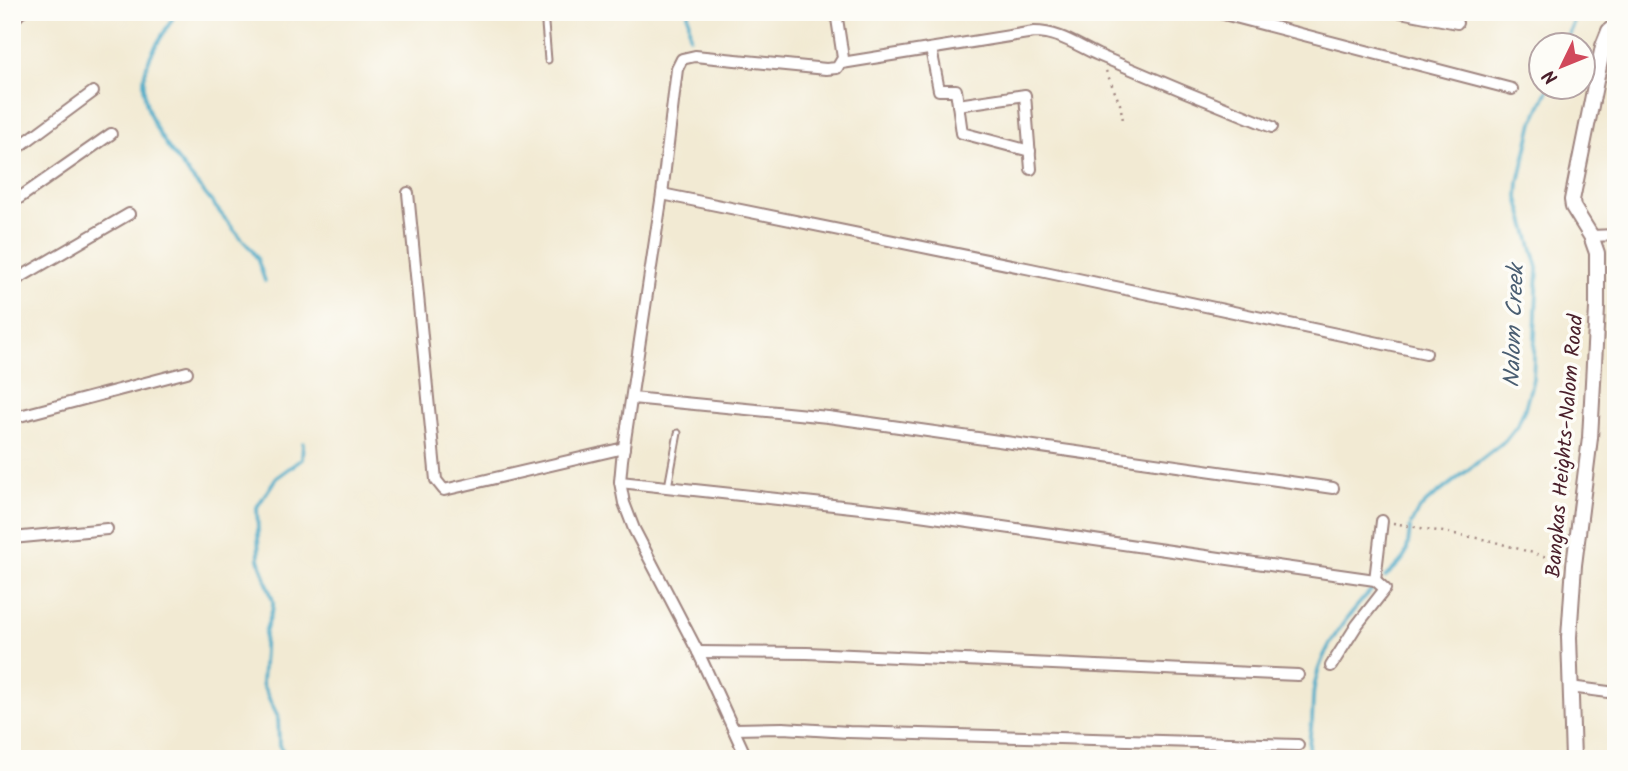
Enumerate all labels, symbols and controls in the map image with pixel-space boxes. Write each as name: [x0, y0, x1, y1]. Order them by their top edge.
north arrow: [1526, 32, 1596, 102]
text: N: [1536, 62, 1566, 91]
water label: Nalom Creek: [1495, 261, 1535, 388]
street label: Bangkas Heights-Nalom Road: [1538, 313, 1593, 579]

